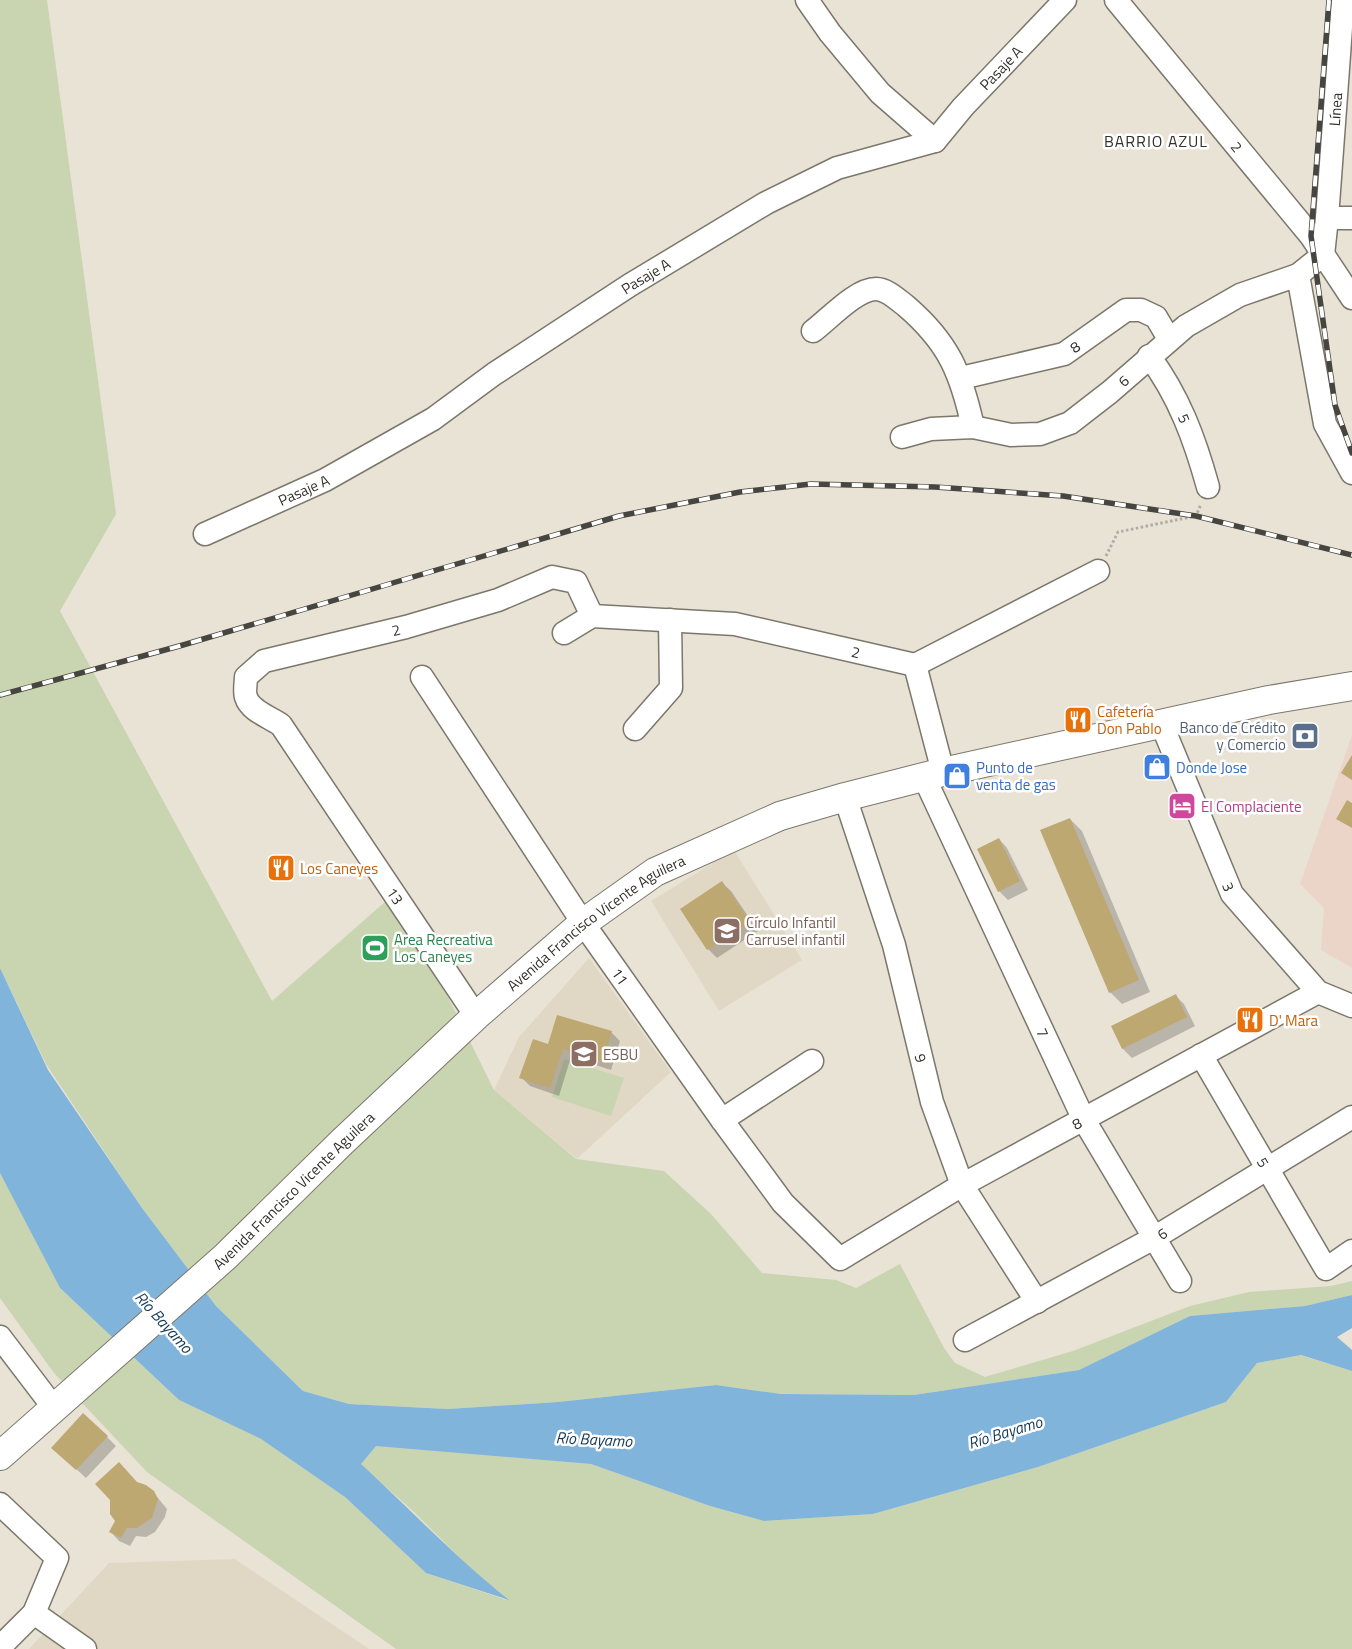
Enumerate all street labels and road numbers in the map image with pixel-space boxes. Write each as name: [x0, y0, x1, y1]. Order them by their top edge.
street label: Pasaje A: [974, 40, 1027, 95]
street label: Línea: [1322, 91, 1348, 127]
street label: 2: [1225, 136, 1249, 157]
street label: Pasaje A: [616, 252, 675, 300]
street label: 8: [1065, 335, 1085, 358]
street label: 6: [1112, 369, 1134, 392]
street label: 5: [1172, 410, 1197, 427]
street label: Pasaje A: [274, 468, 333, 511]
street label: 2: [389, 617, 403, 642]
street label: 2: [849, 639, 863, 664]
street label: Avenida Francisco Vicente Aguilera: [501, 848, 689, 996]
street label: 3: [1217, 878, 1241, 895]
street label: 13: [381, 883, 409, 909]
street label: 11: [606, 963, 635, 990]
street label: 7: [1031, 1024, 1055, 1041]
street label: 9: [909, 1051, 933, 1065]
street label: Avenida Francisco Vicente Aguilera: [207, 1105, 380, 1275]
street label: 8: [1067, 1111, 1086, 1135]
street label: 5: [1251, 1153, 1276, 1172]
street label: 6: [1152, 1221, 1171, 1245]

